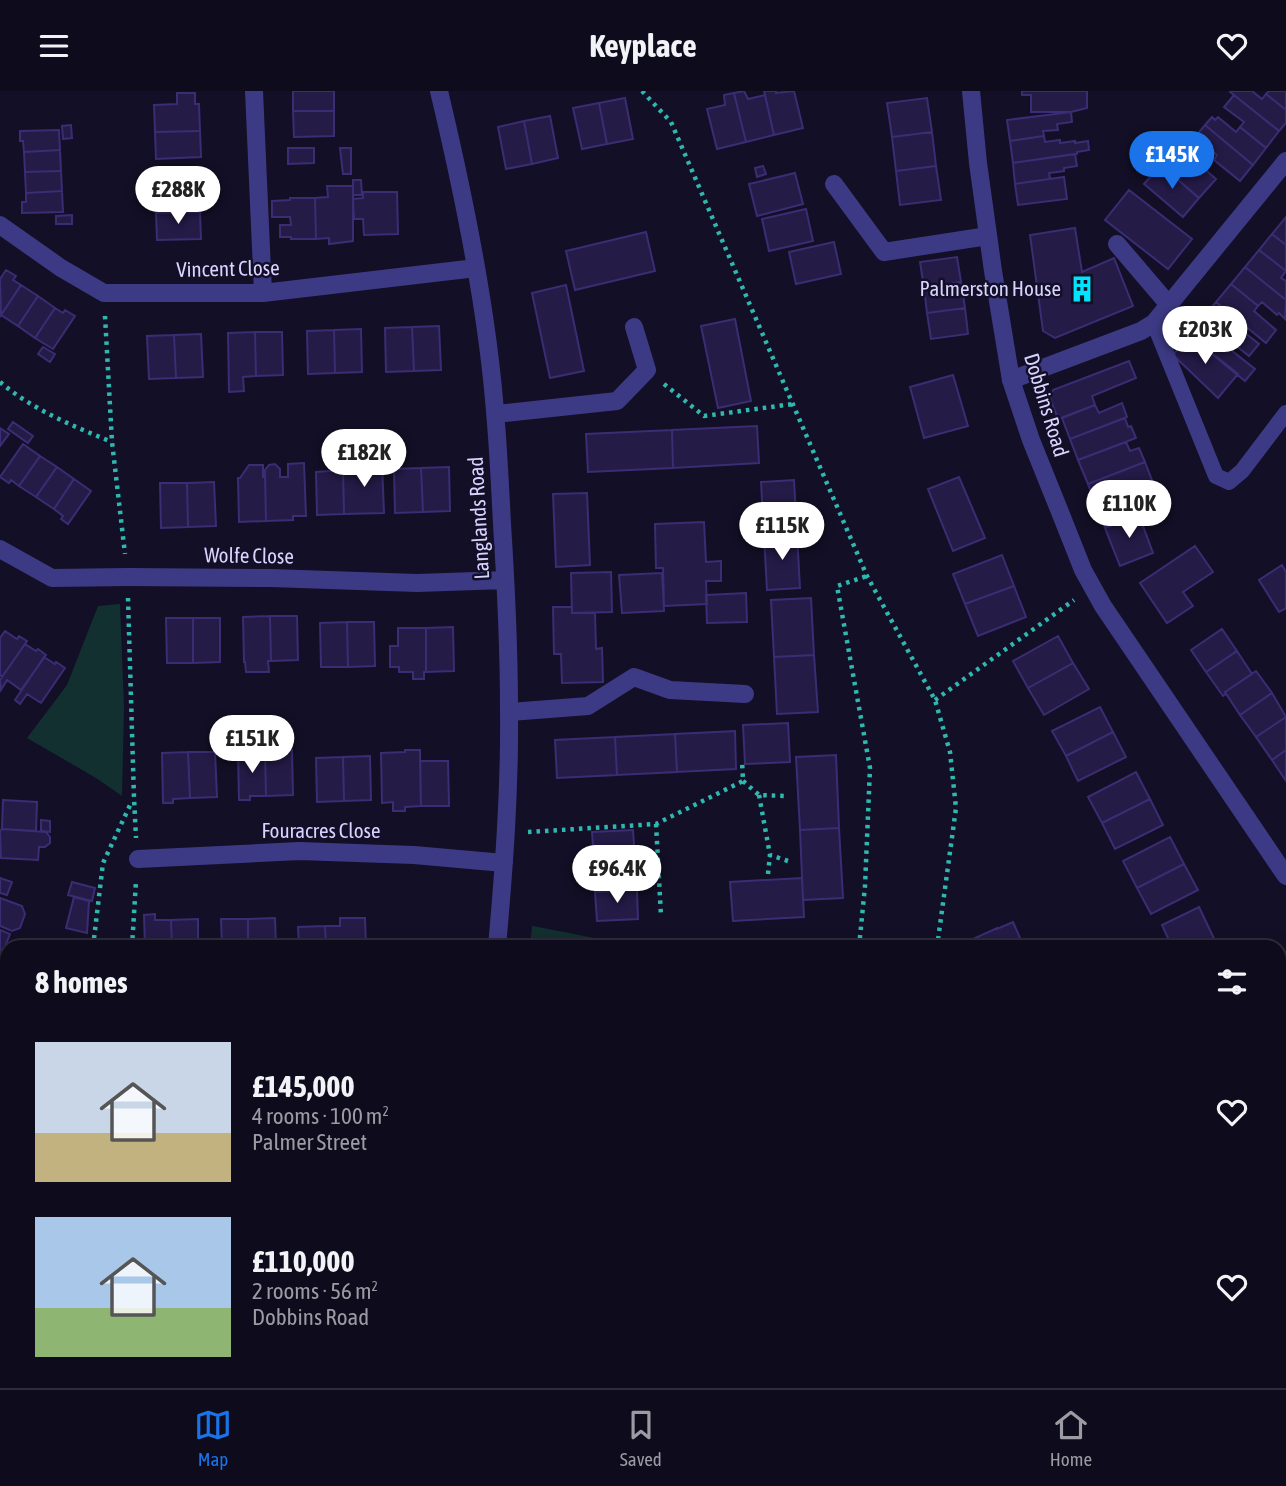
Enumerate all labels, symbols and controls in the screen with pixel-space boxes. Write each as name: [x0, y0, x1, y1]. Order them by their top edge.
icon: menu: [35, 27, 73, 65]
text: Keyplace: [589, 27, 697, 64]
icon: heart: [1213, 27, 1251, 65]
pin: £145K: [1123, 132, 1221, 191]
text: £145K: [1145, 141, 1199, 167]
pin: £288K: [129, 167, 227, 226]
text: £288K: [151, 176, 205, 202]
street label: Vincent Close: [176, 255, 280, 281]
building icon: Palmerston House: [1067, 274, 1097, 304]
place label: Palmerston House: [920, 276, 1061, 300]
pin: £203K: [1156, 307, 1254, 366]
text: £203K: [1178, 316, 1232, 342]
street label: Dobbins Road: [1020, 350, 1074, 459]
pin: £182K: [315, 429, 413, 489]
text: £182K: [337, 439, 391, 465]
street label: Langlands Road: [463, 456, 493, 580]
pin: £110K: [1080, 481, 1178, 540]
text: £110K: [1102, 490, 1156, 516]
pin: £115K: [733, 503, 831, 562]
text: £115K: [755, 512, 809, 538]
street label: Wolfe Close: [204, 542, 294, 568]
pin: £151K: [203, 715, 301, 775]
text: £151K: [225, 725, 279, 751]
street label: Fouracres Close: [261, 818, 381, 842]
pin: £96.4K: [560, 845, 674, 905]
text: £96.4K: [588, 855, 646, 881]
icon: filters: [1213, 963, 1251, 1001]
text: 8 homes: [35, 965, 128, 999]
text: £145,000: [252, 1069, 355, 1103]
icon: home: [91, 1070, 175, 1154]
icon: heart: [1213, 1093, 1251, 1131]
text: 4 rooms · 100 m²: [252, 1103, 389, 1129]
text: Palmer Street: [252, 1129, 367, 1155]
text: £110,000: [252, 1244, 355, 1278]
icon: home: [91, 1245, 175, 1329]
icon: heart: [1213, 1268, 1251, 1306]
text: 2 rooms · 56 m²: [252, 1278, 378, 1304]
text: Dobbins Road: [252, 1304, 369, 1330]
tab: Map: [194, 1406, 232, 1470]
tab: Saved: [620, 1406, 662, 1470]
tab: Home: [1050, 1406, 1092, 1470]

